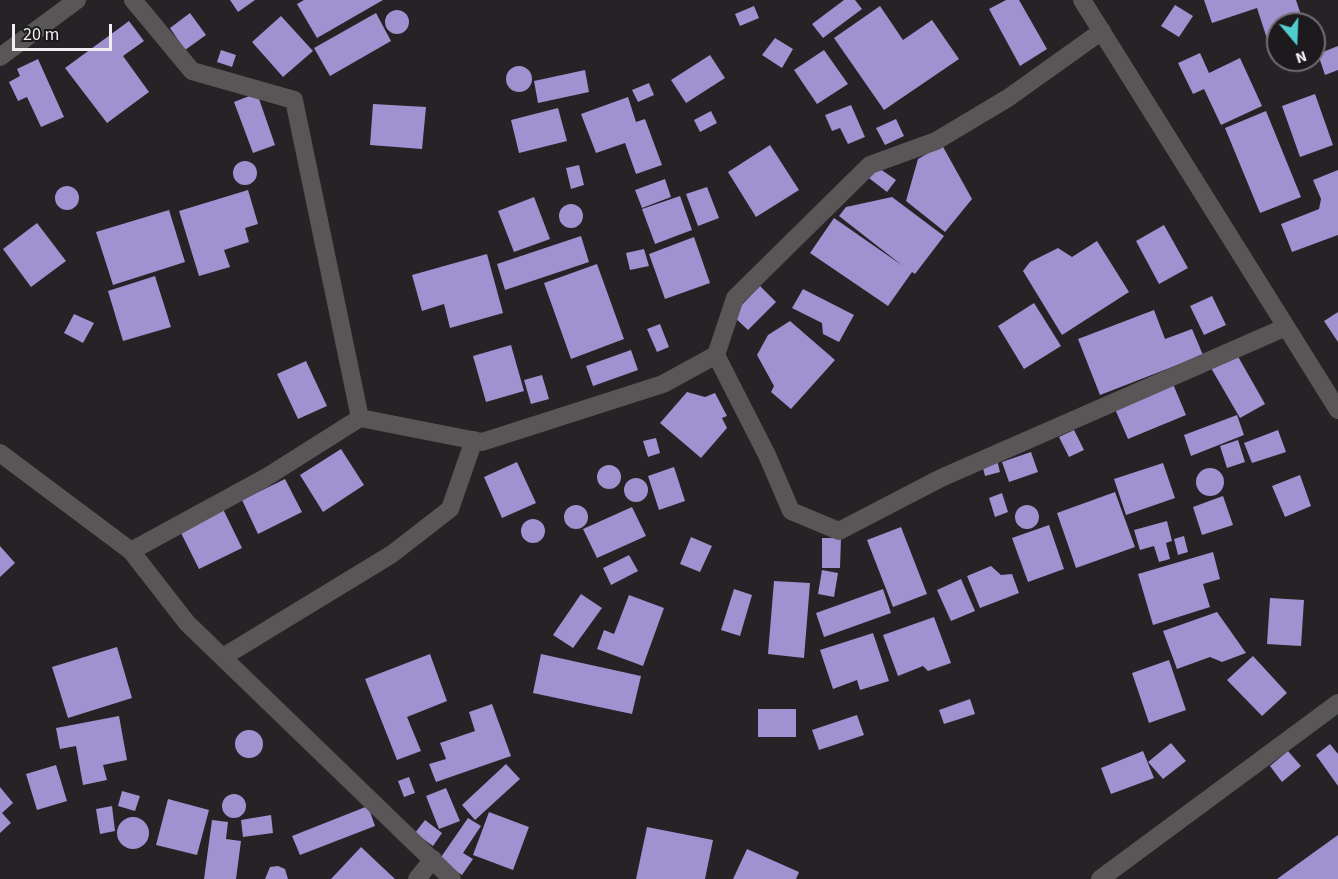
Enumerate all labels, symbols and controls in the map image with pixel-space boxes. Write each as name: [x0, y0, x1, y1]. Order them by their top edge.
scale bar: [15, 12, 116, 50]
north arrow: [1266, 12, 1326, 72]
text: 20 m: [23, 22, 59, 47]
text: N: [1293, 45, 1310, 69]

